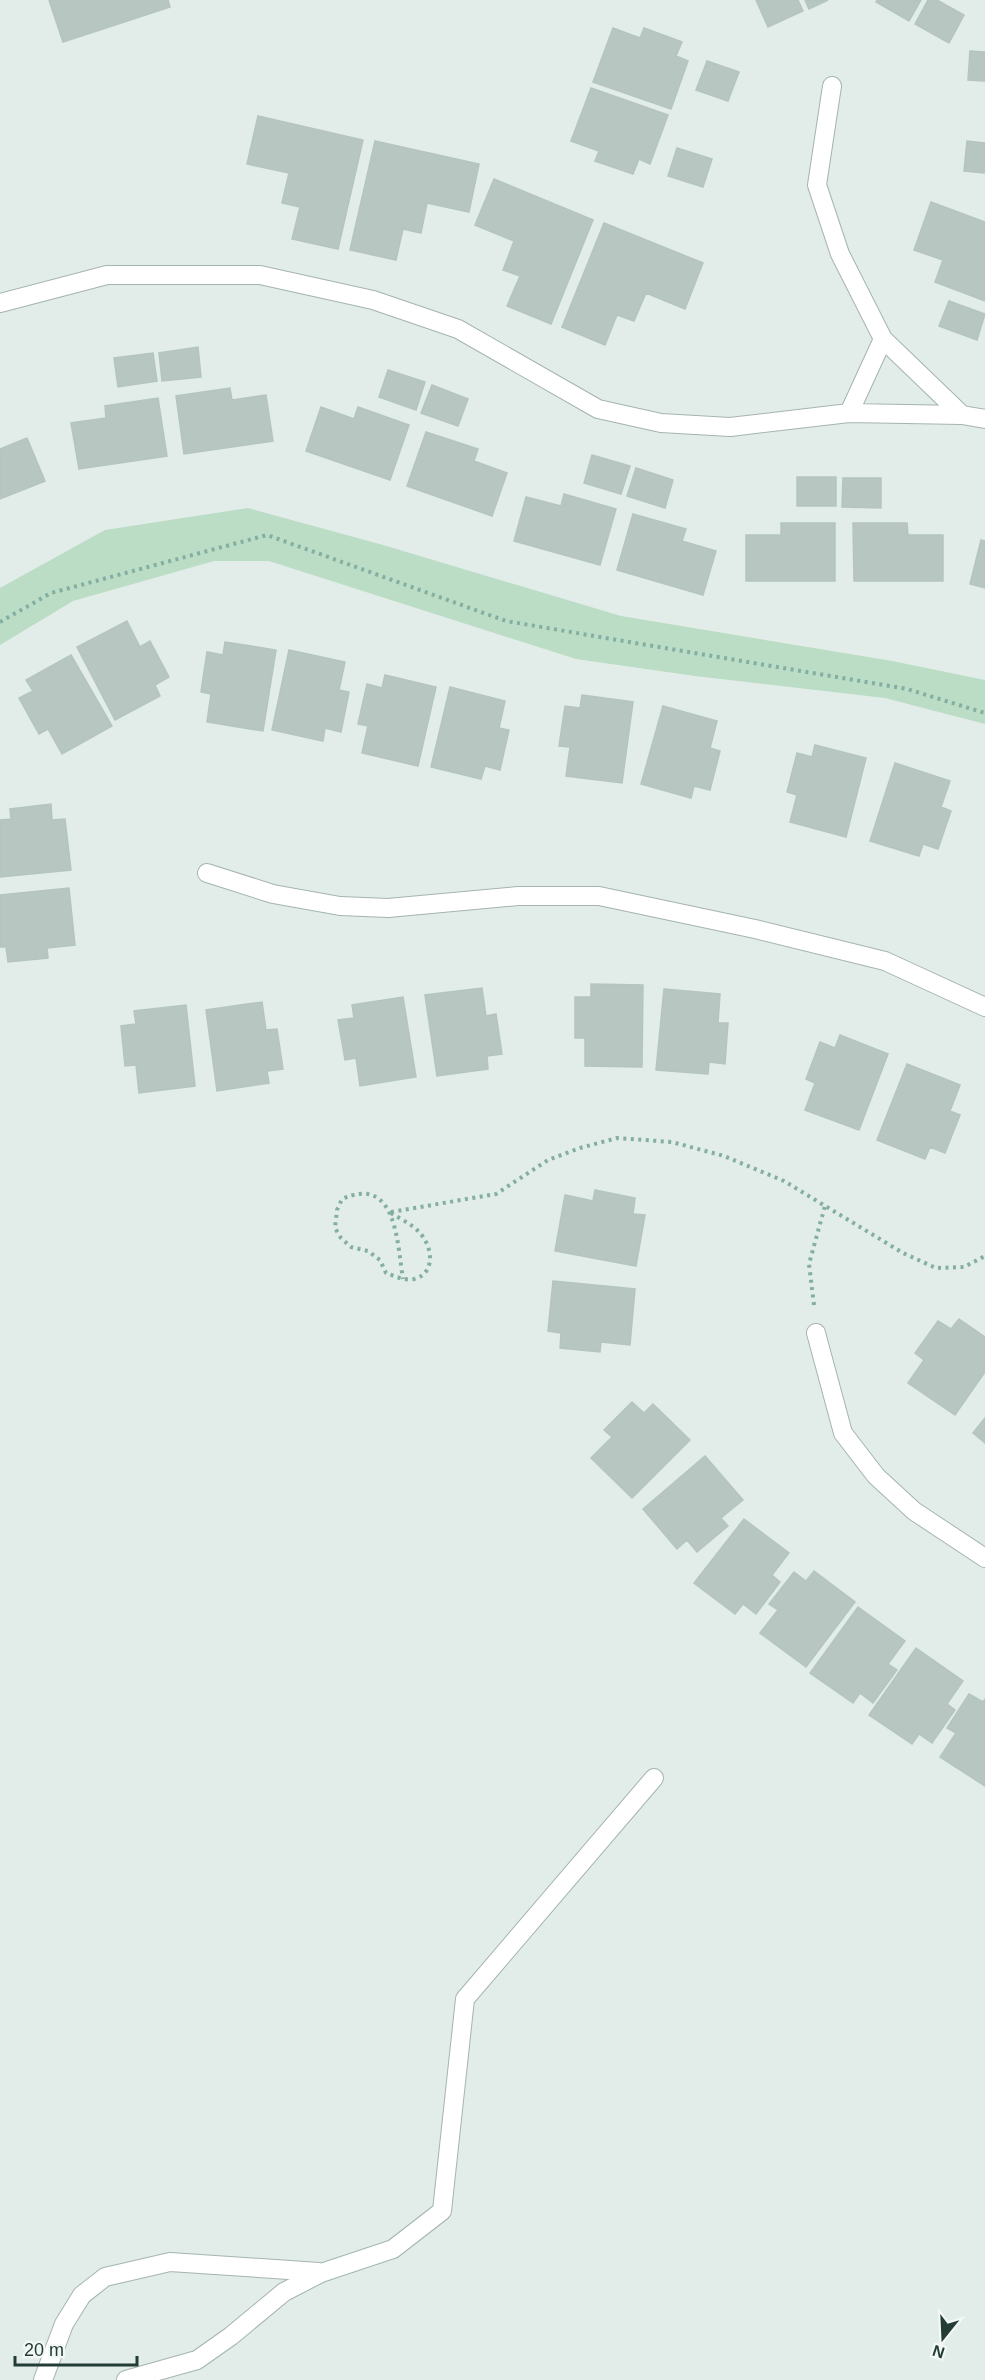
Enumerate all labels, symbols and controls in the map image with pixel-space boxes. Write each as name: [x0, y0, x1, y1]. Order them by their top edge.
north arrow: [913, 2308, 973, 2368]
scale bar: [15, 2329, 136, 2367]
text: 20 m: [24, 2340, 64, 2360]
text: N: [930, 2342, 947, 2362]

